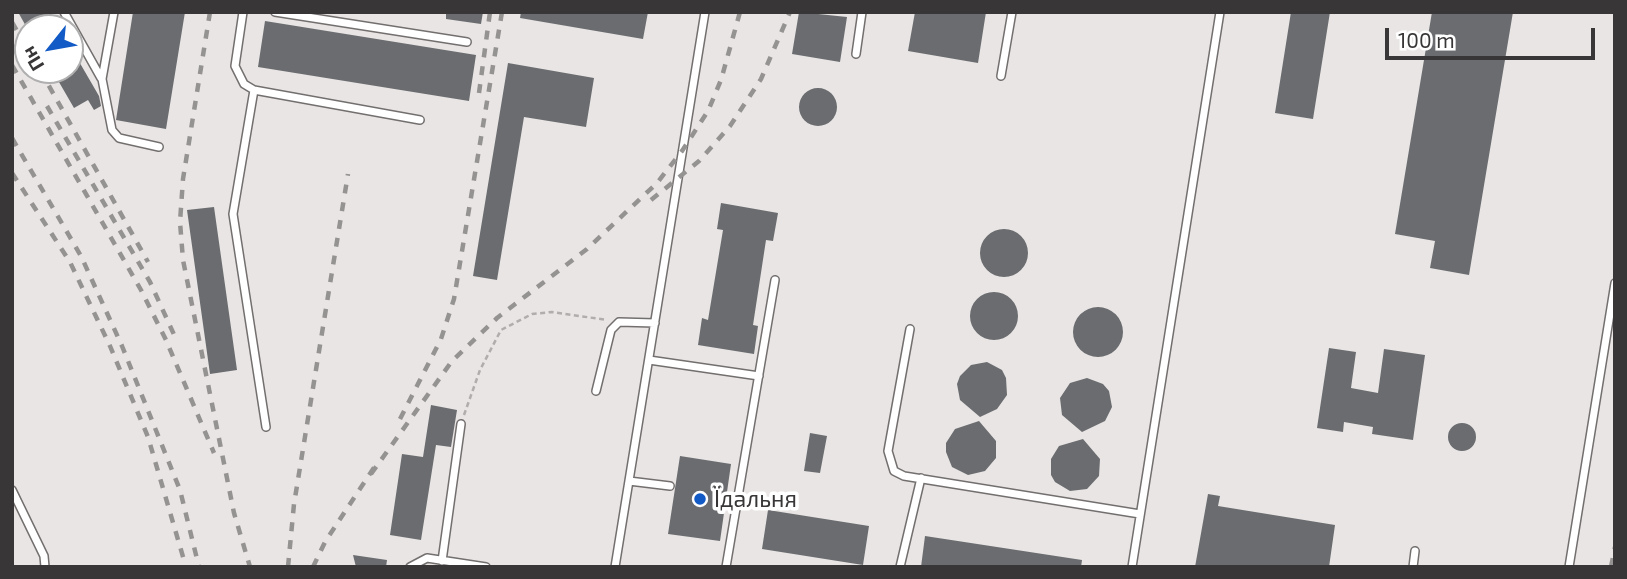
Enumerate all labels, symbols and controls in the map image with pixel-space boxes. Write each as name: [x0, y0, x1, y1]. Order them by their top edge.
north arrow: [14, 14, 84, 84]
scale bar: [1389, 14, 1599, 58]
text: 100 m: [1398, 27, 1455, 52]
text: Пн: [16, 43, 49, 76]
place label: Їдальня: [714, 485, 797, 513]
marker: Їдальня: [692, 491, 708, 507]

